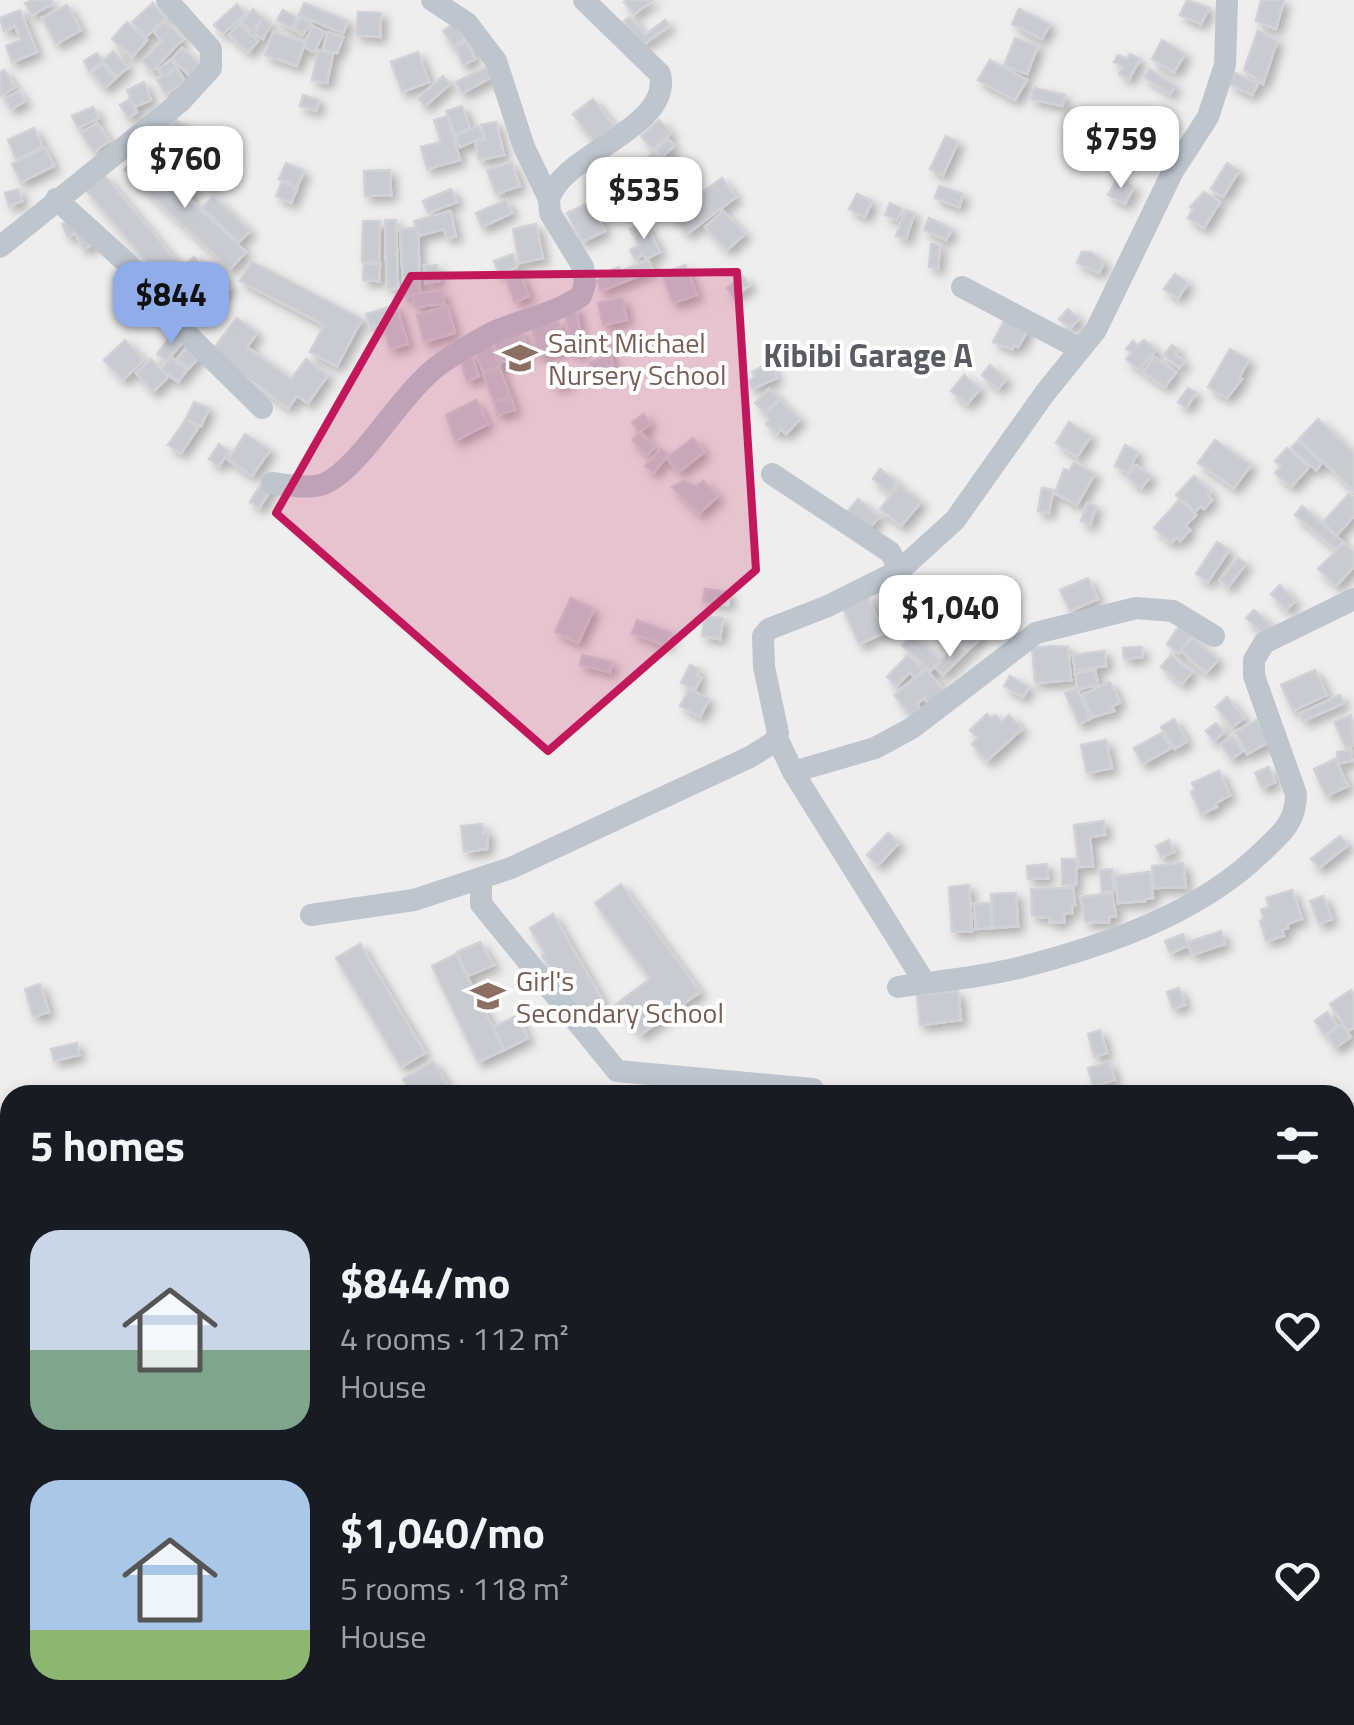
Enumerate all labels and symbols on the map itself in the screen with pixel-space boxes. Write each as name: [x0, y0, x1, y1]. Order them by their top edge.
pin: $759: [1062, 106, 1180, 191]
pin: $760: [126, 126, 244, 211]
pin: $535: [585, 157, 703, 242]
pin: $844: [112, 262, 230, 347]
place label: Saint Michael Nursery School: [548, 321, 726, 396]
district label: Kibibi Garage A: [763, 331, 973, 379]
school or university icon: Saint Michael Nursery School: [501, 339, 539, 377]
pin: $1,040: [869, 575, 1031, 660]
place label: Girl's Secondary School: [516, 959, 724, 1034]
school or university icon: Girl's Secondary School: [469, 977, 507, 1015]

